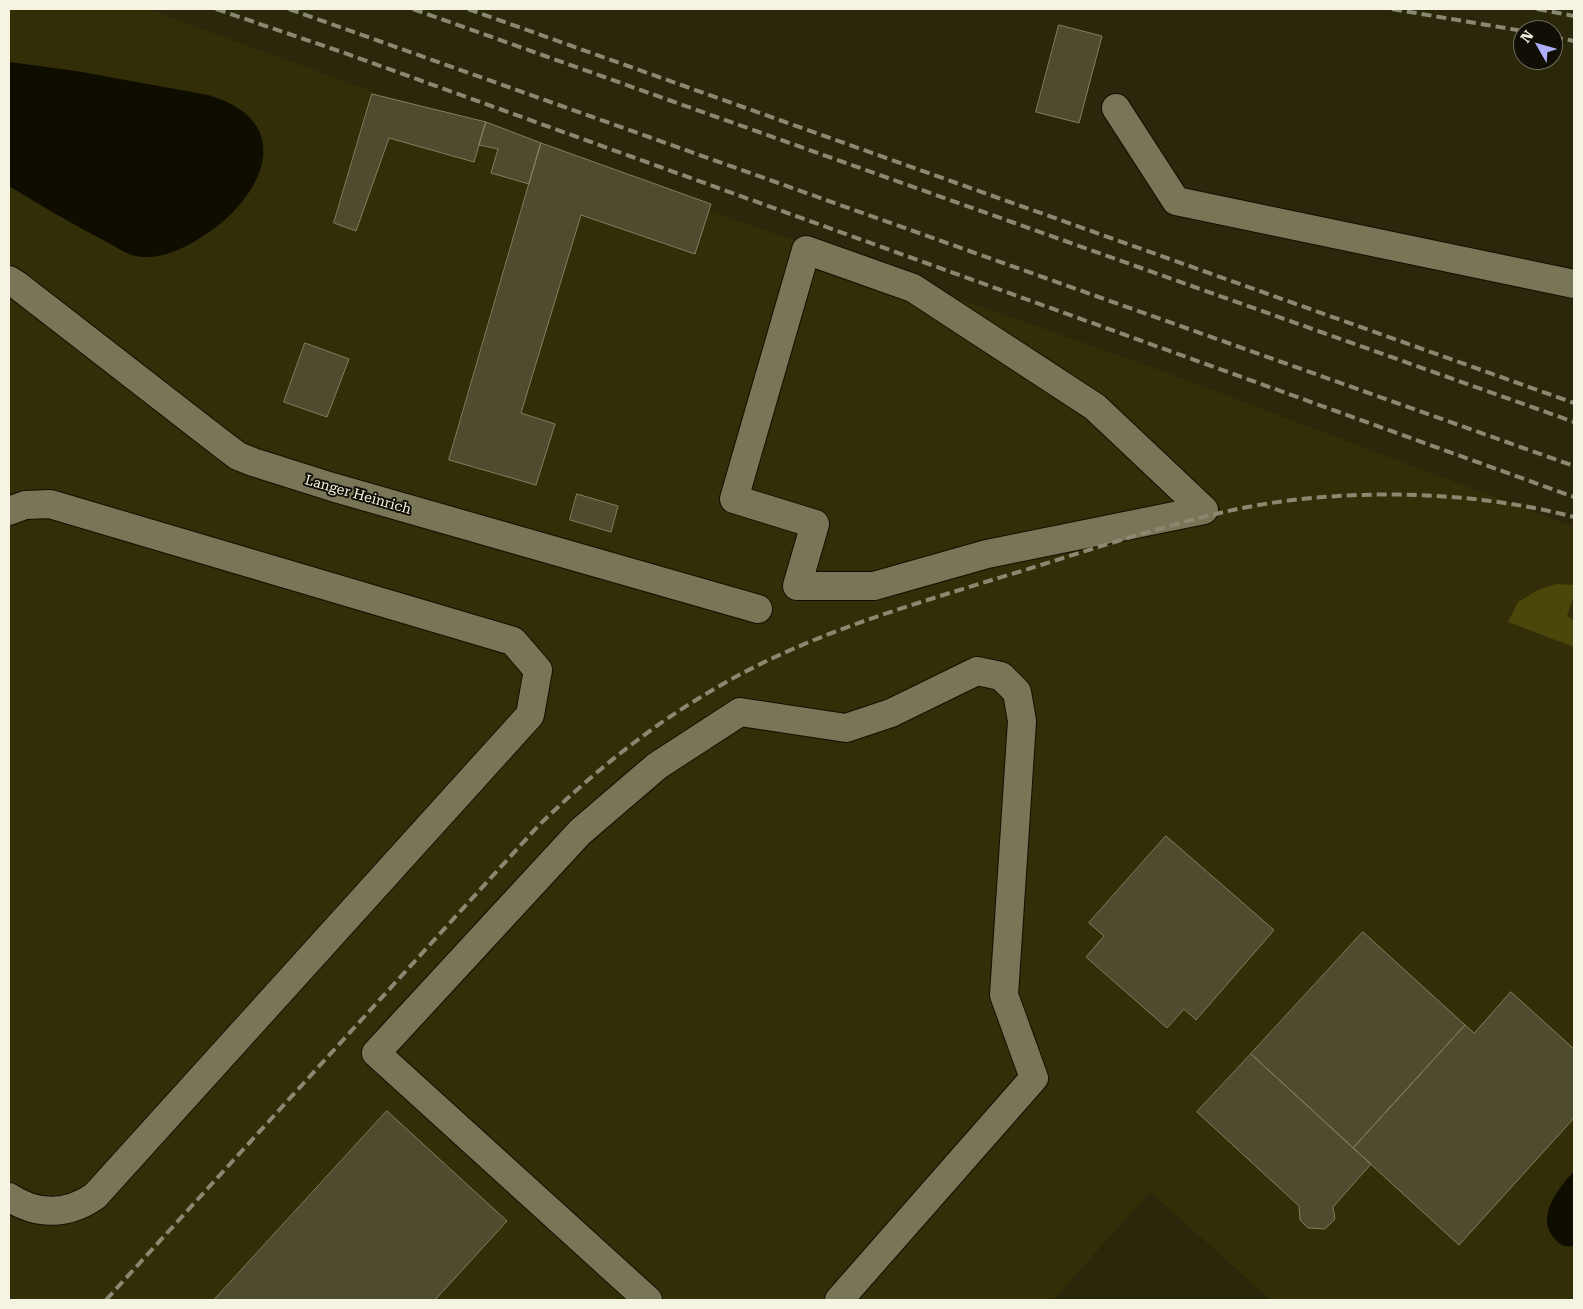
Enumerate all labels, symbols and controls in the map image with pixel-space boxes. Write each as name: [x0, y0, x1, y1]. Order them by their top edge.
north arrow: [1513, 20, 1563, 70]
text: N: [1517, 27, 1537, 46]
street label: Langer Heinrich: [303, 472, 413, 518]

